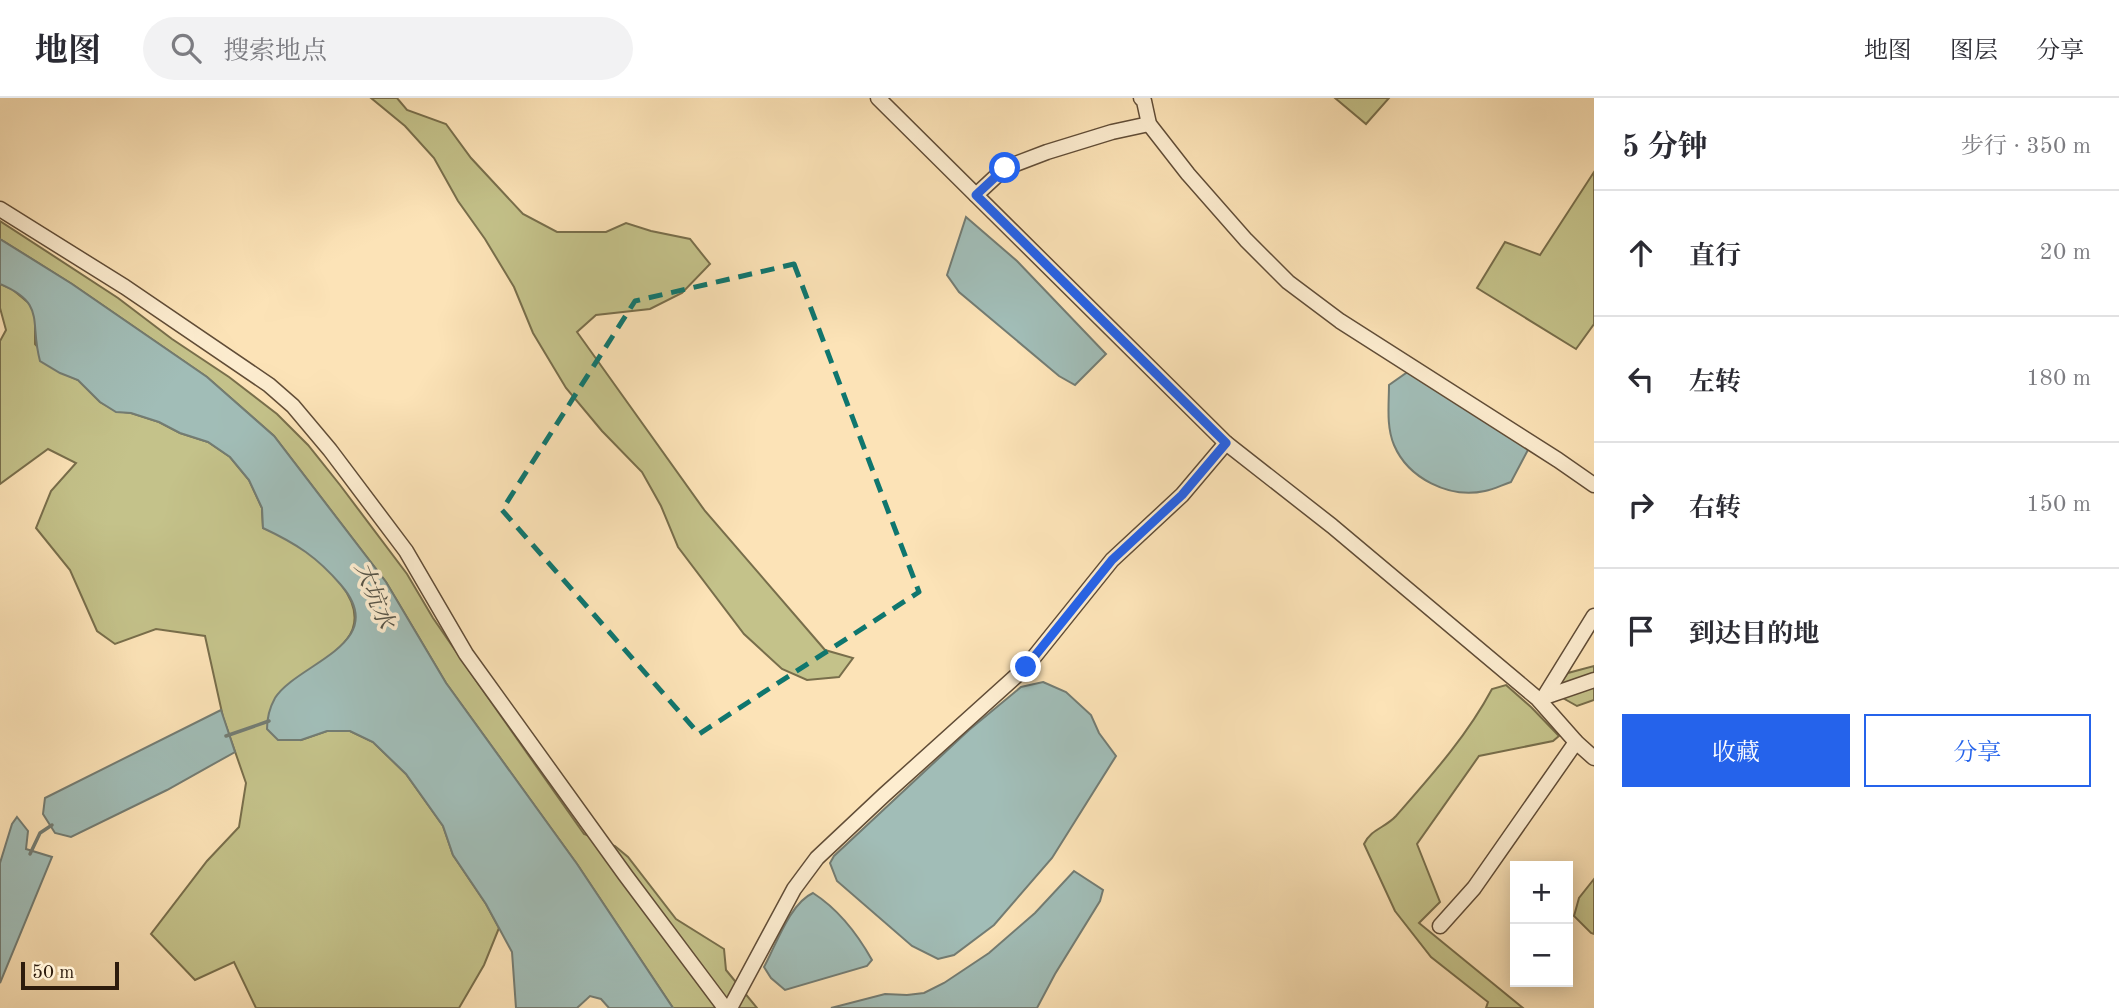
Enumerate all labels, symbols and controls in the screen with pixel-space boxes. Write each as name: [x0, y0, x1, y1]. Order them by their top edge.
search box: [143, 17, 633, 80]
icon: search: [167, 29, 205, 67]
text: 地图: [35, 36, 101, 69]
text: 搜索地点: [223, 39, 327, 65]
text: 地图: [1864, 40, 1912, 64]
text: 图层: [1950, 40, 1998, 64]
text: 分享: [2036, 40, 2084, 64]
text: 5 分钟: [1622, 133, 1708, 163]
text: 步行 · 350 m: [1961, 135, 2091, 158]
route start: [989, 152, 1020, 183]
icon: ahead: [1622, 234, 1660, 272]
text: 20 m: [2040, 241, 2091, 264]
text: 直行: [1689, 244, 1741, 270]
icon: left: [1622, 360, 1660, 398]
text: 180 m: [2026, 367, 2091, 390]
text: 左转: [1689, 370, 1741, 396]
icon: right: [1622, 486, 1660, 524]
text: 150 m: [2026, 493, 2091, 516]
text: 右转: [1689, 496, 1741, 522]
water label: 大坑水: [350, 559, 400, 634]
icon: arrive: [1622, 612, 1660, 650]
text: 到达目的地: [1689, 622, 1819, 648]
route end: [1010, 651, 1041, 682]
button: 收藏: [1622, 714, 1850, 787]
button: 分享: [1864, 714, 2091, 787]
map controls: [1510, 861, 1573, 987]
button: +: [1510, 861, 1573, 924]
button: −: [1510, 924, 1573, 987]
scale bar: [21, 959, 119, 991]
text: 50 m: [32, 964, 74, 983]

